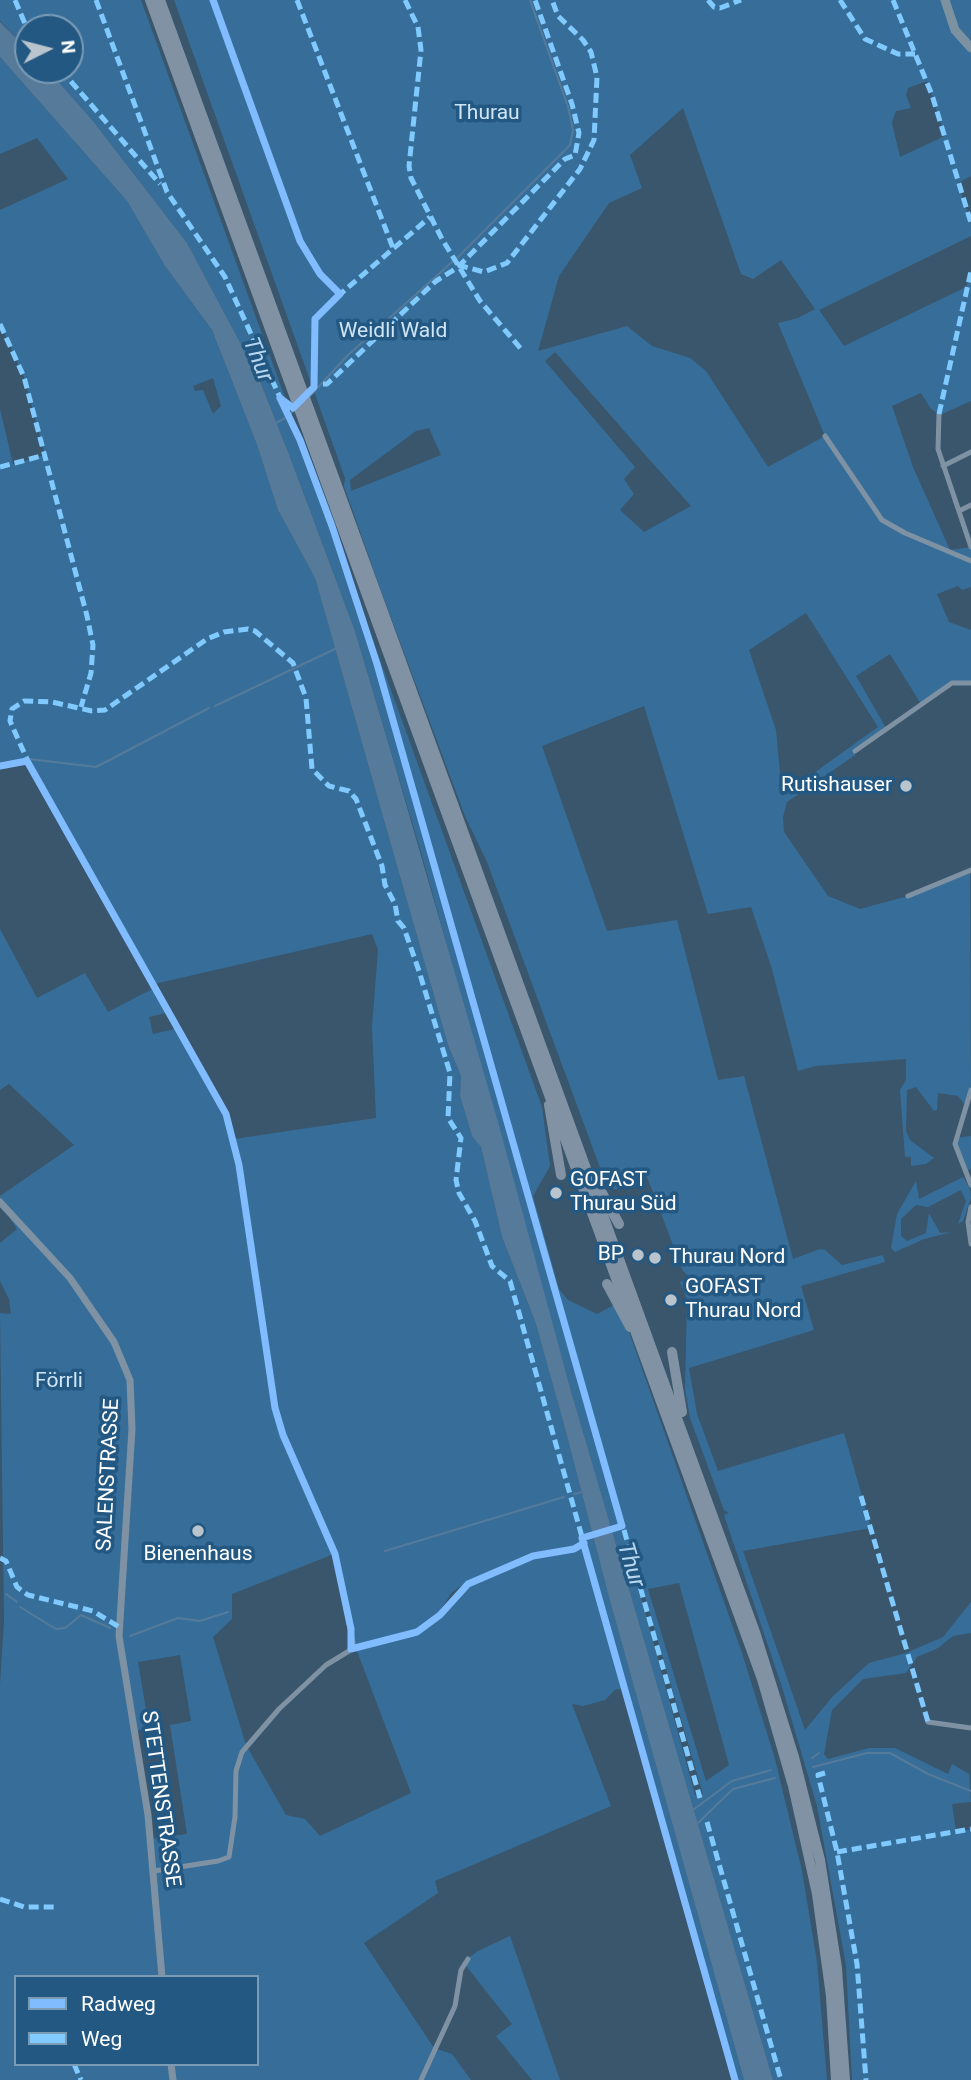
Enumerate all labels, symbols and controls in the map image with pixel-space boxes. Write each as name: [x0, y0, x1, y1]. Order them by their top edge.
north arrow: [14, 14, 84, 84]
text: N: [56, 39, 81, 55]
park label: Thurau: [454, 101, 520, 127]
park label: Weidli Wald: [339, 319, 447, 345]
water label: Thur: [236, 334, 278, 386]
place label: Rutishauser: [781, 773, 892, 799]
marker: Rutishauser: [898, 778, 914, 794]
place label: GOFAST Thurau Süd: [570, 1168, 676, 1218]
marker: GOFAST Thurau Süd: [548, 1185, 564, 1201]
place label: BP: [598, 1242, 624, 1268]
place label: Thurau Nord: [669, 1245, 785, 1271]
marker: BP: [630, 1247, 646, 1263]
marker: Thurau Nord: [647, 1250, 663, 1266]
place label: GOFAST Thurau Nord: [685, 1275, 801, 1325]
marker: GOFAST Thurau Nord: [663, 1292, 679, 1308]
park label: Förrli: [35, 1369, 83, 1395]
street label: SALENSTRASSE: [92, 1398, 126, 1552]
marker: Bienenhaus: [190, 1523, 206, 1539]
water label: Thur: [610, 1539, 650, 1591]
place label: Bienenhaus: [143, 1542, 253, 1568]
street label: STETTENSTRASSE: [135, 1709, 185, 1889]
legend: [14, 1975, 259, 2066]
text: Radweg: [81, 1992, 156, 2016]
text: Weg: [81, 2027, 122, 2051]

